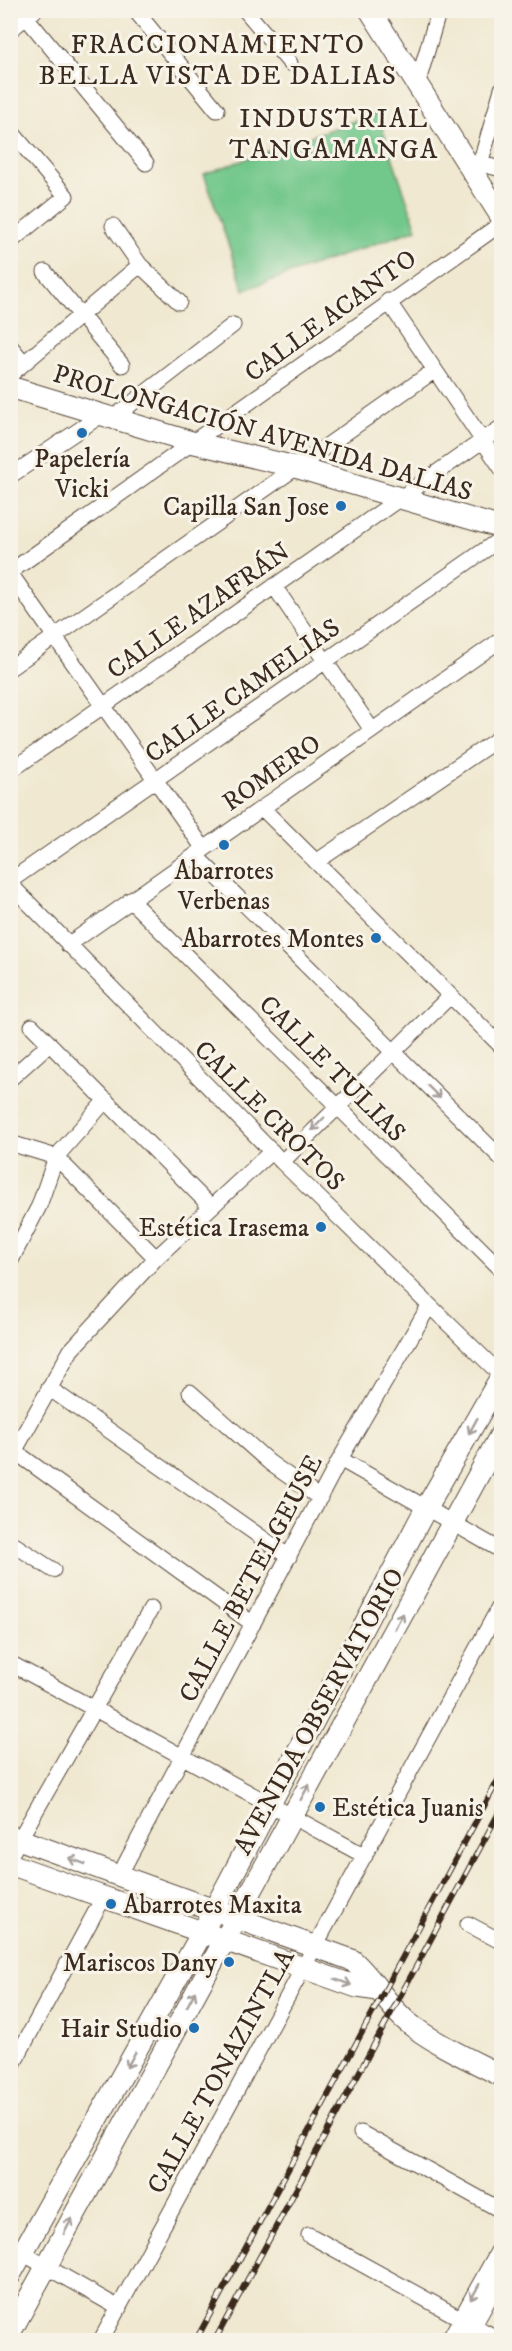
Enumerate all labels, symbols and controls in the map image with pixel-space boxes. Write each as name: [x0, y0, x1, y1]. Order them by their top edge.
district label: FRACCIONAMIENTO BELLA VISTA DE DALIAS: [39, 28, 397, 93]
district label: INDUSTRIAL TANGAMANGA: [229, 102, 439, 167]
street label: CALLE ACANTO: [238, 243, 423, 390]
street label: PROLONGACIÓN AVENIDA DALIAS: [49, 357, 476, 509]
marker: Papelería Vicki: [75, 426, 89, 440]
place label: Papelería Vicki: [34, 443, 130, 506]
place label: Capilla San Jose: [163, 491, 329, 524]
marker: Capilla San Jose: [334, 499, 348, 513]
street label: CALLE AZAFRÁN: [100, 535, 297, 687]
street label: CALLE CAMELIAS: [139, 611, 347, 771]
street label: ROMERO: [216, 727, 328, 819]
marker: Abarrotes Verbenas: [217, 838, 231, 852]
place label: Abarrotes Verbenas: [174, 855, 274, 918]
place label: Abarrotes Montes: [182, 923, 364, 956]
marker: Abarrotes Montes: [369, 931, 383, 945]
street label: CALLE TULIAS: [251, 989, 412, 1150]
street label: CALLE CROTOS: [187, 1034, 351, 1198]
one-way arrow: [427, 1085, 442, 1100]
one-way arrow: [311, 1117, 325, 1132]
place label: Estética Irasema: [139, 1212, 309, 1245]
marker: Estética Irasema: [314, 1220, 328, 1234]
one-way arrow: [467, 1417, 479, 1434]
street label: CALLE BETELGEUSE: [172, 1449, 331, 1708]
street label: AVENIDA OBSERVATORIO: [227, 1563, 412, 1861]
one-way arrow: [393, 1613, 405, 1630]
one-way arrow: [299, 1784, 311, 1801]
place label: Estética Juanis: [332, 1792, 483, 1825]
marker: Estética Juanis: [313, 1800, 327, 1814]
one-way arrow: [68, 1854, 87, 1865]
place label: Abarrotes Maxita: [123, 1889, 302, 1922]
marker: Abarrotes Maxita: [104, 1897, 118, 1911]
street label: CALLE TONAZINTLA: [140, 1943, 303, 2200]
place label: Mariscos Dany: [63, 1947, 218, 1980]
marker: Mariscos Dany: [222, 1955, 236, 1969]
one-way arrow: [333, 1978, 351, 1989]
one-way arrow: [186, 1991, 197, 2009]
place label: Hair Studio: [60, 2013, 182, 2046]
marker: Hair Studio: [187, 2021, 201, 2035]
one-way arrow: [125, 2050, 136, 2068]
one-way arrow: [63, 2218, 74, 2236]
one-way arrow: [469, 2283, 481, 2300]

